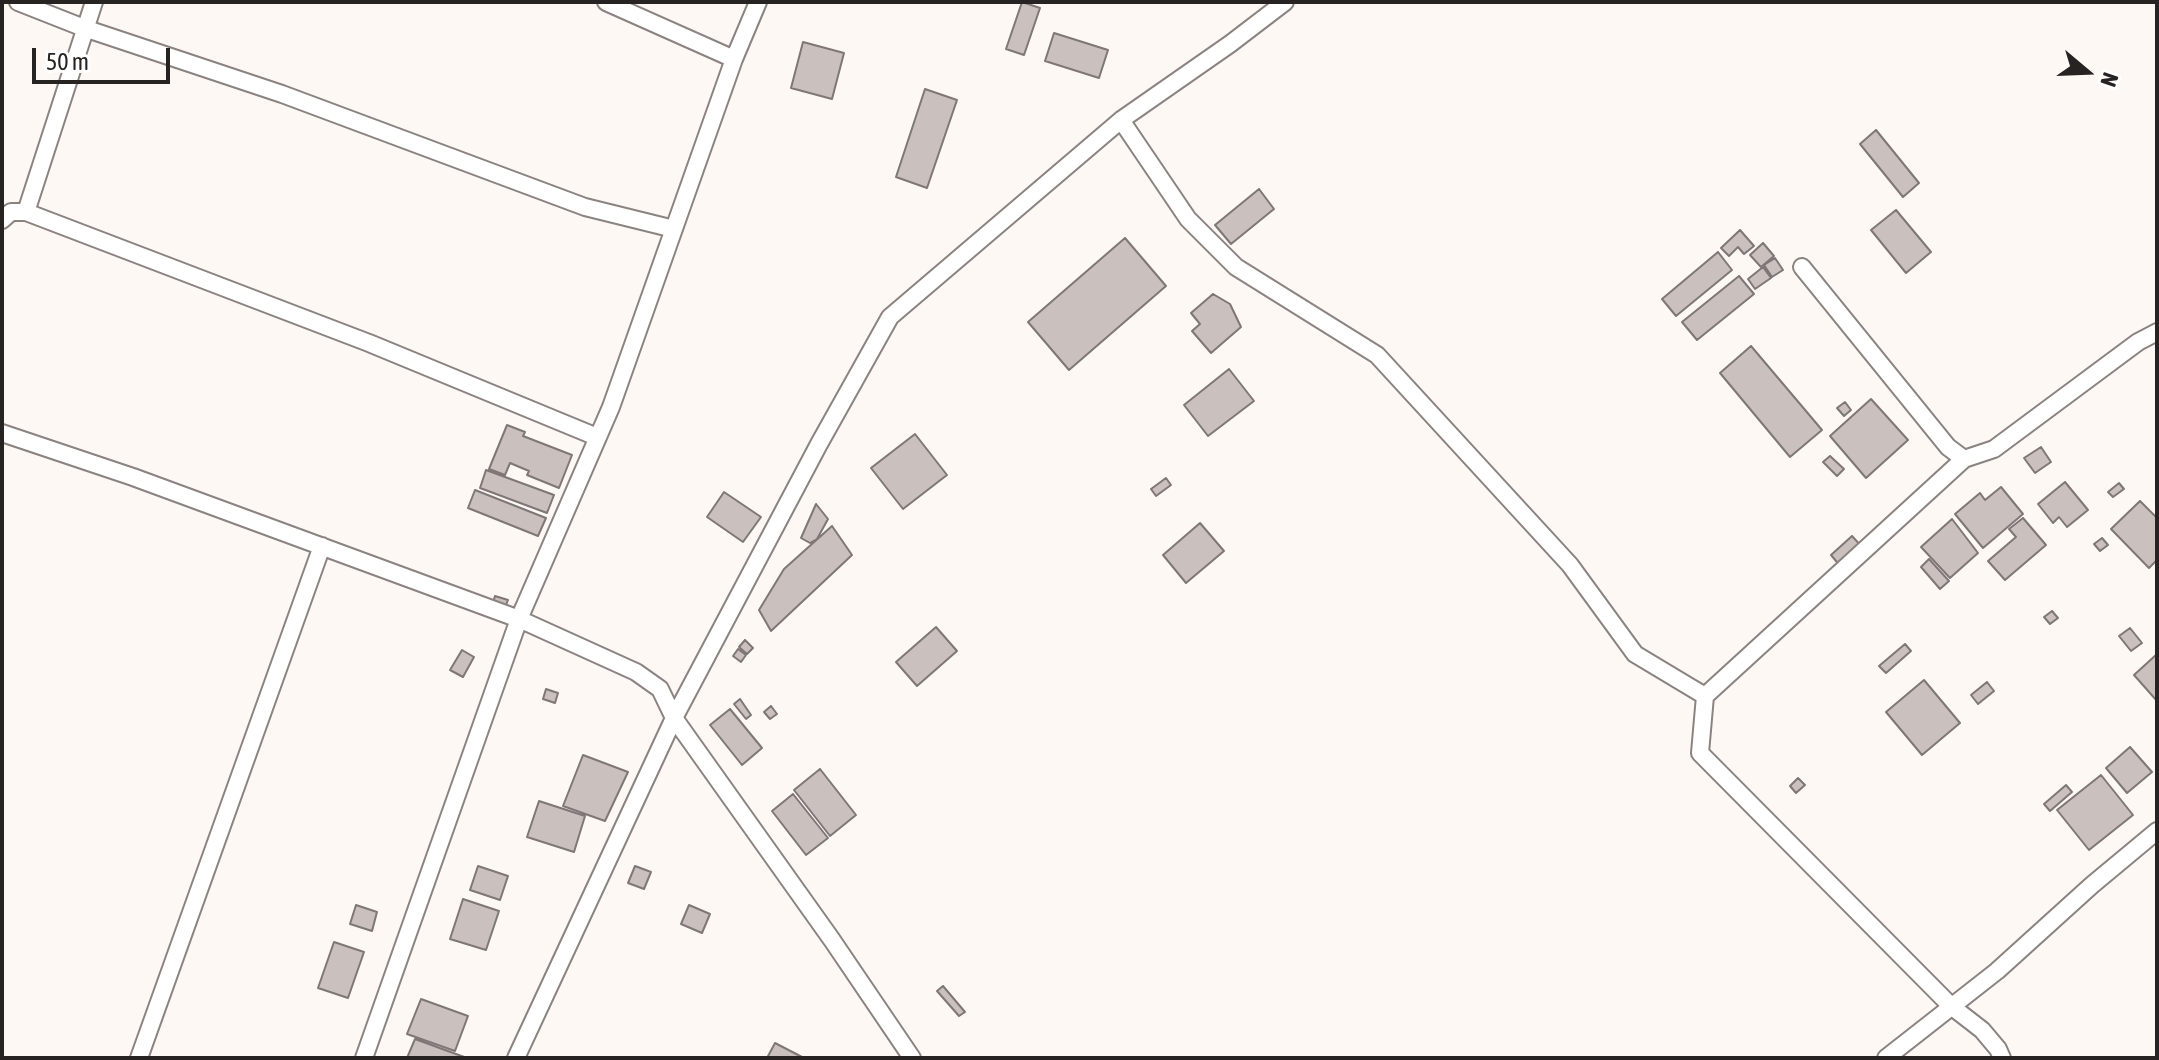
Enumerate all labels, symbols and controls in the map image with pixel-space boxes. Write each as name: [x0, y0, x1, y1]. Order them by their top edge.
scale bar: [36, 32, 174, 82]
north arrow: [2047, 32, 2127, 112]
text: 50 m: [46, 48, 89, 75]
text: N: [2095, 69, 2124, 90]

